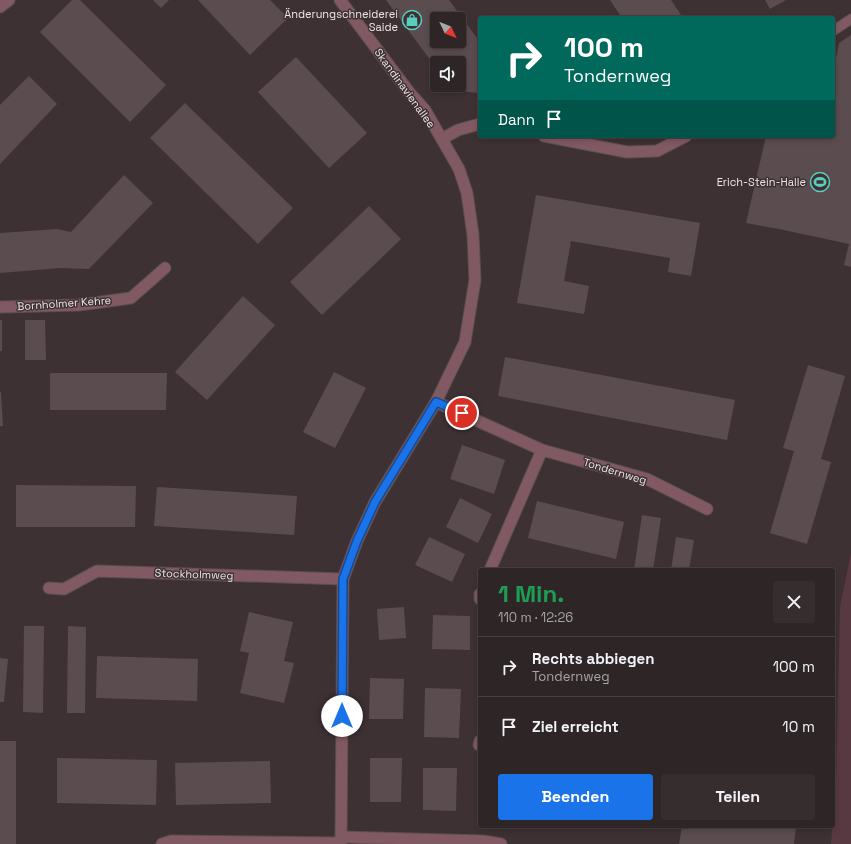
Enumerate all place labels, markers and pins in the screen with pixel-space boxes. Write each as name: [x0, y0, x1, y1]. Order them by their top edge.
place label: Änderungschneiderei Saide: [284, 7, 398, 34]
shop icon: Änderungschneiderei Saide: [401, 9, 423, 31]
sports icon: Erich-Stein-Halle: [809, 171, 831, 193]
place label: Erich-Stein-Halle: [717, 175, 806, 189]
pin: [445, 396, 479, 430]

